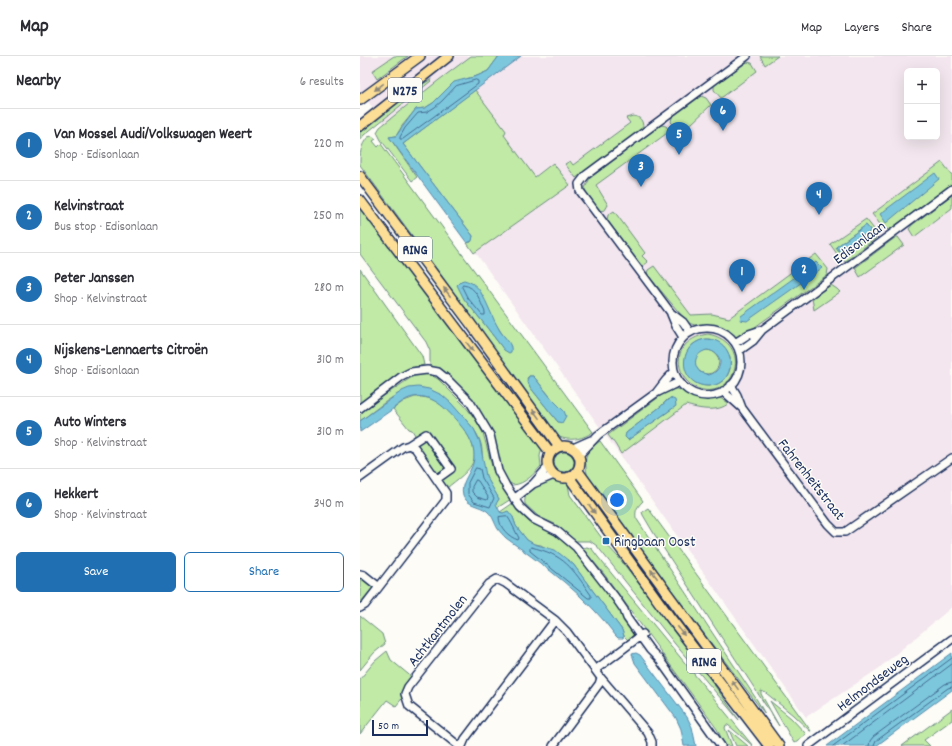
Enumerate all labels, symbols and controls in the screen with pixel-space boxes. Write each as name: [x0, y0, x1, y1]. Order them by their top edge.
text: Map: [20, 14, 49, 41]
text: Map: [801, 18, 822, 38]
text: Layers: [844, 18, 879, 38]
text: Share: [901, 18, 932, 38]
map controls: [904, 68, 940, 140]
button: +: [904, 68, 940, 104]
text: Nearby: [16, 70, 60, 94]
text: 6 results: [300, 73, 344, 92]
road number: N275: [388, 78, 422, 102]
one-way arrow: [373, 82, 384, 91]
pin: 6: [710, 98, 736, 131]
button: −: [904, 104, 940, 140]
pin: 5: [666, 122, 692, 155]
text: Van Mossel Audi/Volkswagen Weert: [54, 124, 252, 146]
text: 1: [28, 135, 30, 154]
text: 220 m: [314, 135, 344, 154]
text: Shop · Edisonlaan: [54, 146, 139, 165]
pin: 3: [628, 154, 654, 187]
pin: 4: [806, 182, 832, 215]
text: Kelvinstraat: [54, 196, 124, 218]
text: 2: [26, 207, 32, 226]
text: 250 m: [313, 207, 344, 226]
street label: Edisonlaan: [829, 216, 891, 271]
text: Bus stop · Edisonlaan: [54, 218, 158, 237]
road number: RING: [398, 237, 432, 261]
pin: 2: [791, 257, 817, 290]
pin: 1: [729, 259, 755, 292]
text: Peter Janssen: [54, 268, 134, 290]
text: 3: [26, 279, 32, 298]
text: 280 m: [314, 279, 344, 298]
one-way arrow: [443, 286, 451, 297]
text: Shop · Kelvinstraat: [54, 290, 147, 309]
text: Nijskens-Lennaerts Citroën: [54, 340, 208, 362]
one-way arrow: [466, 342, 475, 353]
text: 4: [26, 351, 32, 370]
text: 310 m: [316, 351, 344, 370]
text: Shop · Edisonlaan: [54, 362, 139, 381]
one-way arrow: [532, 409, 541, 420]
text: Auto Winters: [54, 412, 127, 434]
text: 5: [26, 423, 32, 442]
text: 310 m: [316, 423, 344, 442]
text: Shop · Kelvinstraat: [54, 434, 147, 453]
street label: Fahrenheitstraat: [771, 435, 850, 526]
text: Hekkert: [54, 484, 98, 506]
your location: [607, 490, 627, 510]
text: 6: [26, 495, 32, 514]
text: 340 m: [314, 495, 344, 514]
one-way arrow: [588, 504, 596, 514]
text: Shop · Kelvinstraat: [54, 506, 147, 525]
place label: Ringbaan Oost: [614, 532, 696, 554]
marker: Ringbaan Oost: [601, 536, 611, 546]
button: Save: [16, 552, 176, 592]
button: Share: [184, 552, 344, 592]
one-way arrow: [650, 569, 658, 579]
street label: Achtkantmolen: [403, 590, 474, 672]
one-way arrow: [677, 626, 685, 637]
road number: RING: [687, 649, 721, 673]
street label: Helmondseweg: [833, 649, 914, 718]
one-way arrow: [731, 679, 739, 690]
scale bar: [372, 718, 428, 737]
text: 50 m: [378, 719, 399, 735]

